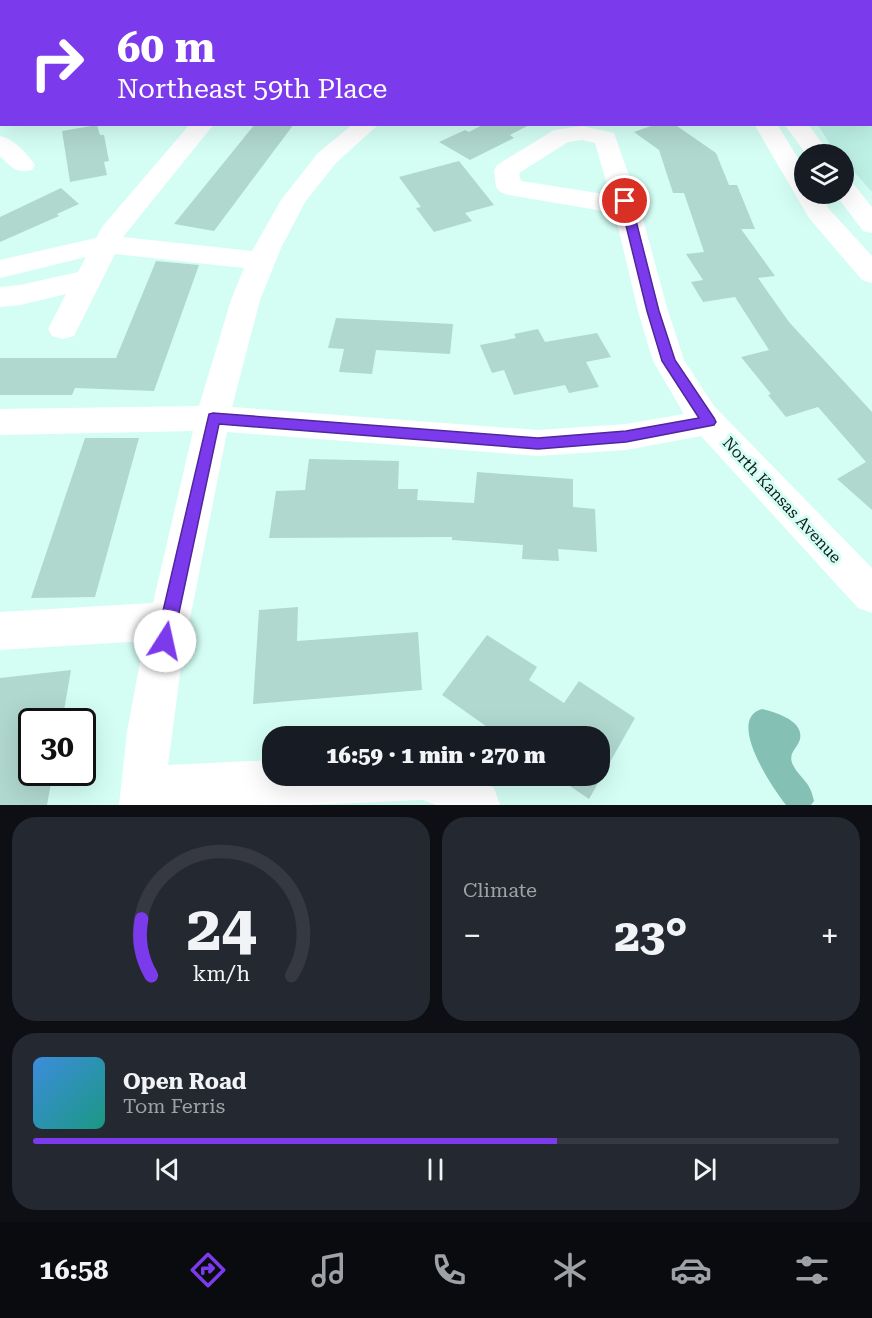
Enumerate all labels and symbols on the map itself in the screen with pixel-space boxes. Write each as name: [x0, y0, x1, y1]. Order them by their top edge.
pin: [599, 175, 650, 226]
street label: North Kansas Avenue: [719, 433, 845, 567]
position arrow: [133, 609, 197, 673]
speed limit sign: 30: [18, 708, 96, 786]

